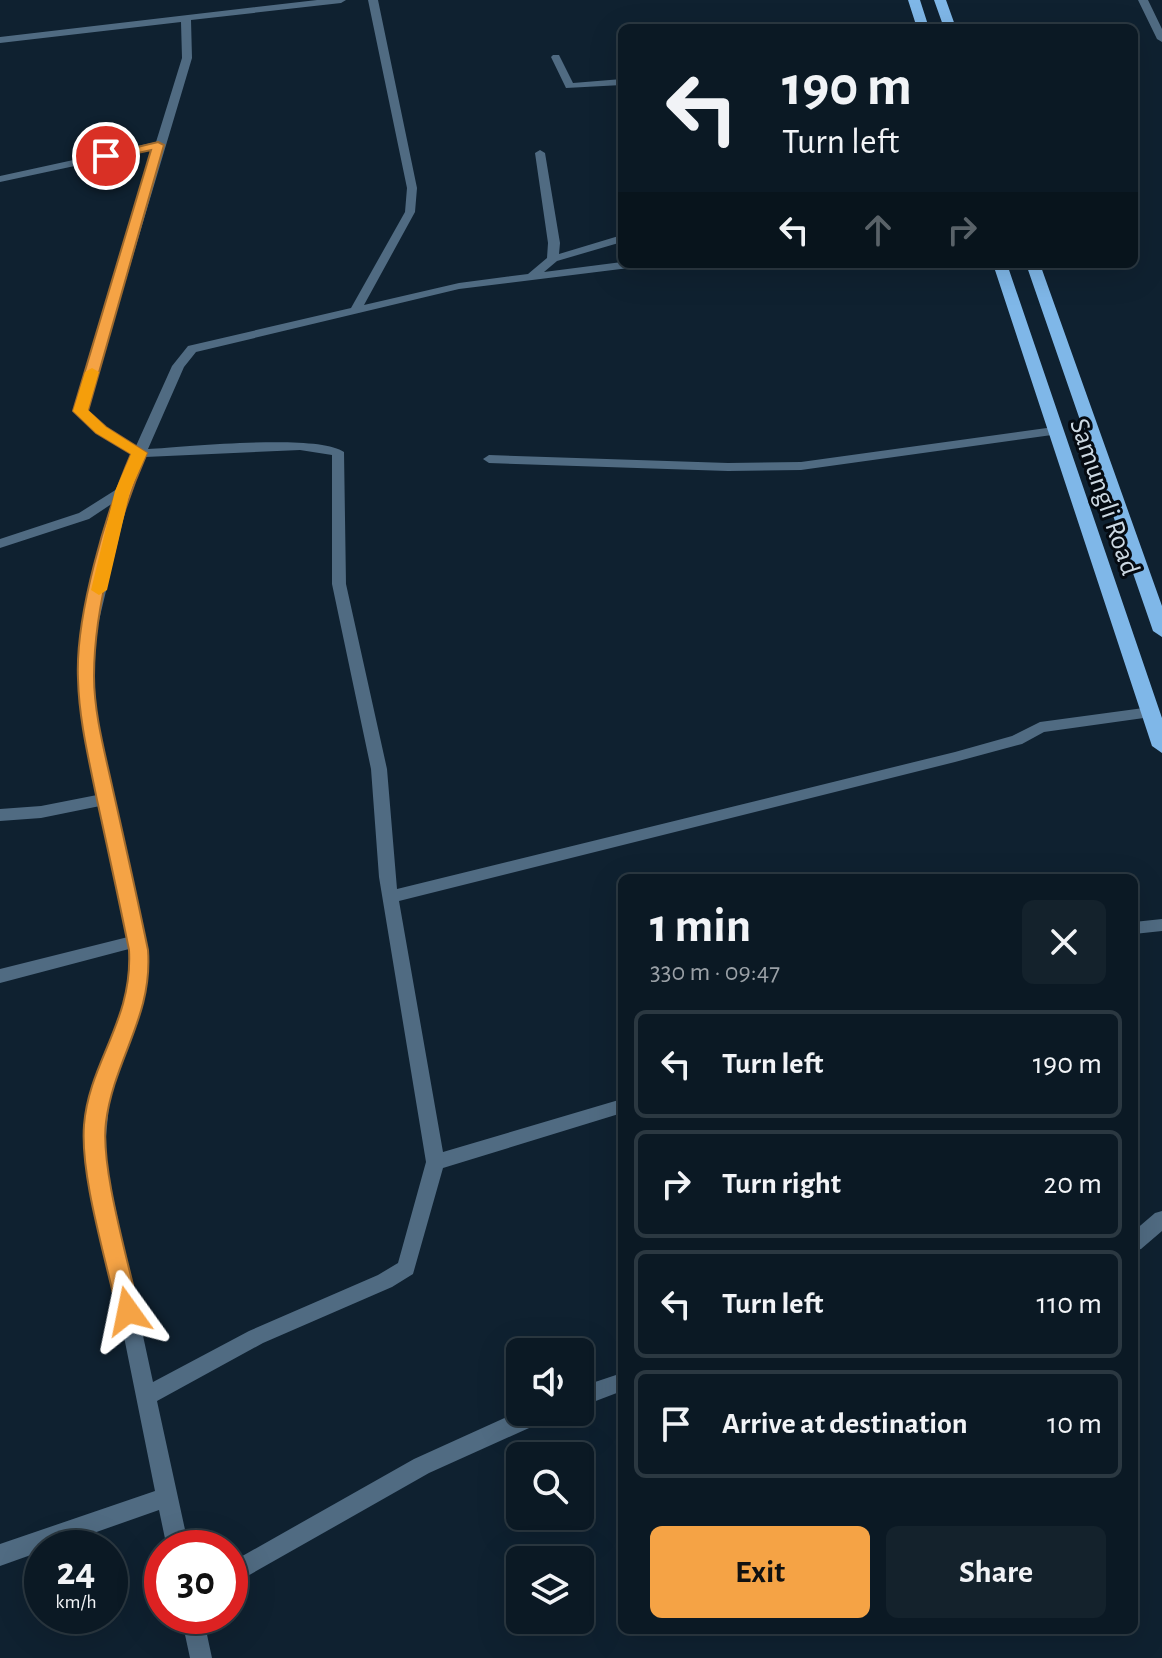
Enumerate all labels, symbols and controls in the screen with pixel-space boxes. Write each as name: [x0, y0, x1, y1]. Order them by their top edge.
icon: left: [650, 56, 754, 160]
text: 190 m: [782, 59, 912, 115]
pin: [72, 122, 140, 190]
text: Turn left: [782, 124, 899, 160]
icon: arrive: [84, 134, 128, 178]
icon: left: [772, 208, 816, 252]
icon: ahead: [856, 208, 900, 252]
icon: right: [940, 208, 984, 252]
street label: Samungli Road: [1064, 415, 1144, 579]
button: close: [1022, 900, 1106, 984]
text: 1 min: [650, 903, 751, 951]
text: 330 m · 09:47: [650, 959, 780, 985]
icon: left: [654, 1042, 698, 1086]
text: Turn left: [722, 1049, 823, 1079]
text: 190 m: [1033, 1049, 1102, 1079]
icon: right: [654, 1162, 698, 1206]
text: Turn right: [722, 1169, 841, 1199]
text: 20 m: [1044, 1169, 1102, 1199]
position arrow: [86, 1269, 170, 1353]
icon: left: [654, 1282, 698, 1326]
text: Turn left: [722, 1289, 823, 1319]
text: 110 m: [1037, 1289, 1102, 1319]
map controls: [506, 1338, 594, 1634]
button: sound: [506, 1338, 594, 1426]
icon: arrive: [654, 1402, 698, 1446]
text: Arrive at destination: [722, 1409, 968, 1439]
text: 10 m: [1047, 1409, 1102, 1439]
button: search: [506, 1442, 594, 1530]
button: Exit: [650, 1526, 870, 1618]
button: Share: [886, 1526, 1106, 1618]
speed limit sign: 30: [144, 1530, 248, 1634]
button: layers: [506, 1546, 594, 1634]
text: 24: [57, 1552, 95, 1592]
text: km/h: [55, 1592, 97, 1612]

